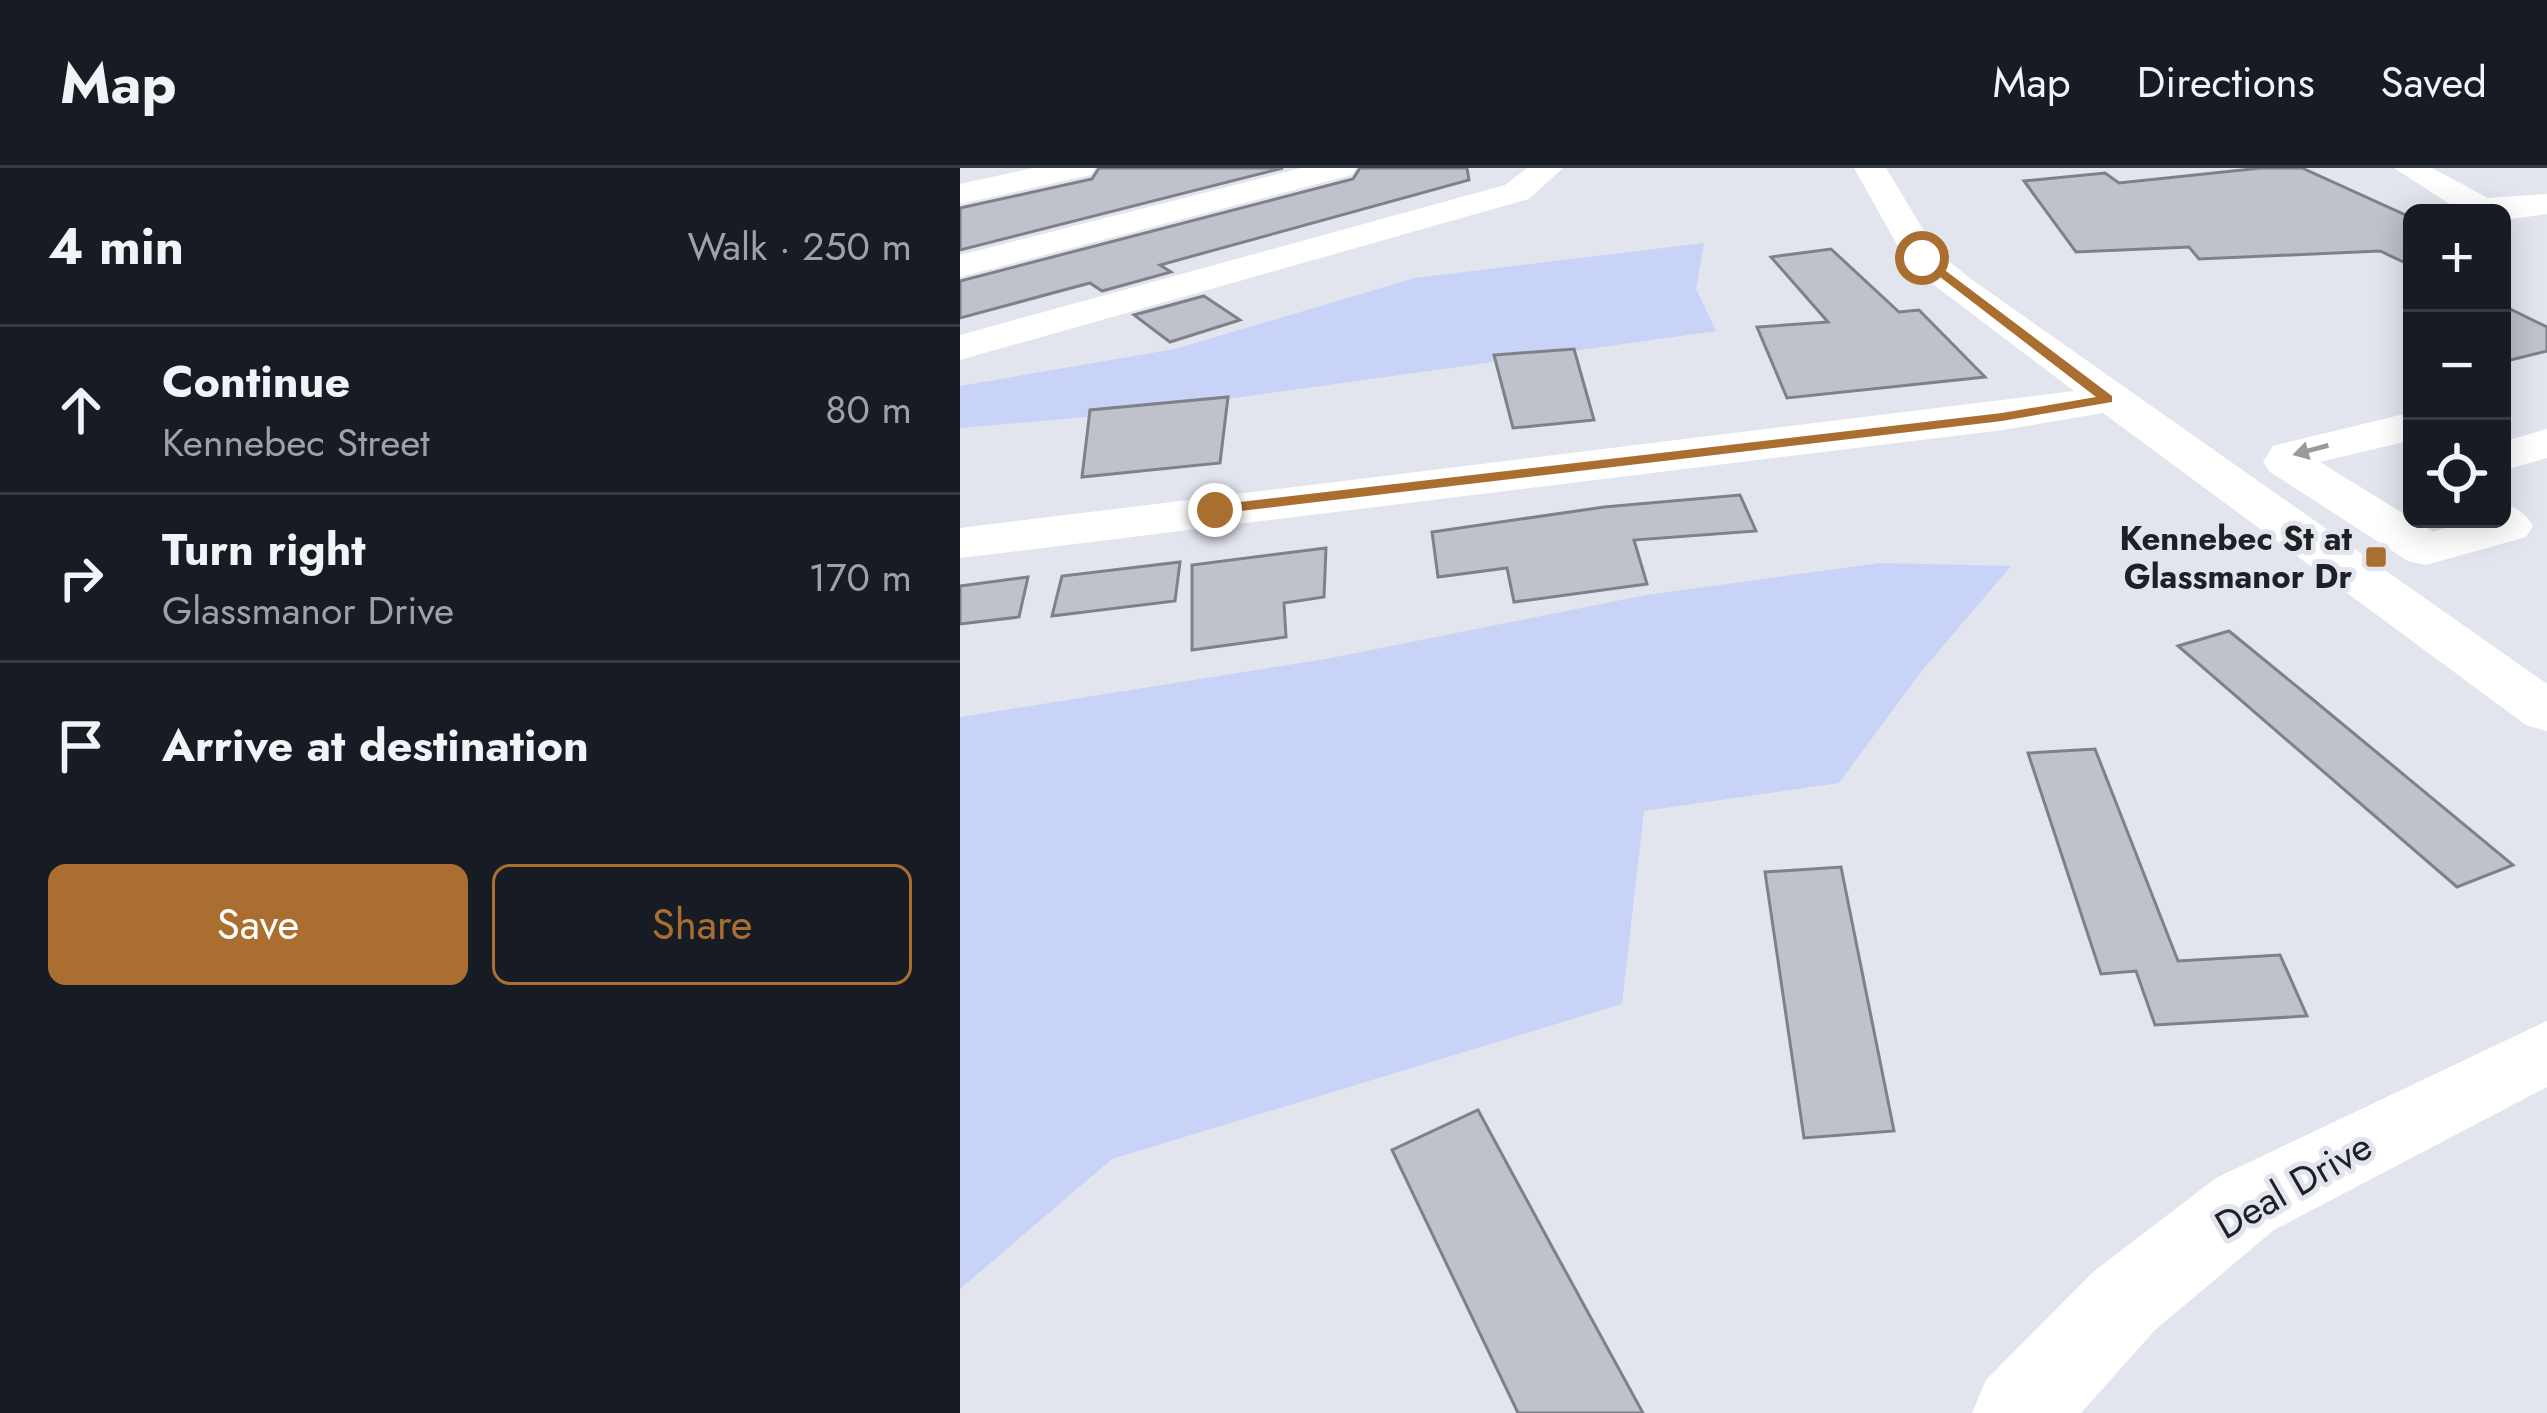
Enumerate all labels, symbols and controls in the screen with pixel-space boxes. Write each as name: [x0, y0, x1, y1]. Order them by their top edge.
text: Map: [60, 42, 177, 124]
text: Map: [1993, 52, 2071, 113]
text: Directions: [2137, 52, 2315, 113]
text: Saved: [2381, 52, 2487, 113]
map controls: [2403, 204, 2511, 528]
button: +: [2403, 204, 2511, 312]
text: 4 min: [48, 209, 184, 283]
text: Walk · 250 m: [688, 218, 912, 275]
route start: [1895, 231, 1949, 285]
button: −: [2403, 312, 2511, 420]
text: Continue: [162, 349, 350, 414]
icon: ahead: [48, 377, 114, 443]
text: 80 m: [825, 381, 912, 438]
text: Kennebec Street: [162, 414, 430, 471]
button: locate: [2403, 420, 2511, 528]
one-way arrow: [2292, 441, 2329, 460]
route end: [1188, 483, 1242, 537]
place label: Kennebec St at Glassmanor Dr: [2119, 515, 2352, 600]
text: Turn right: [162, 517, 366, 582]
marker: Kennebec St at Glassmanor Dr: [2363, 544, 2389, 570]
icon: right: [48, 545, 114, 611]
text: 170 m: [808, 549, 912, 606]
text: Glassmanor Drive: [162, 582, 454, 639]
icon: arrive: [48, 713, 114, 779]
text: Arrive at destination: [162, 713, 589, 778]
button: Save: [48, 864, 468, 985]
button: Share: [492, 864, 912, 985]
street label: Deal Drive: [2204, 1118, 2382, 1253]

